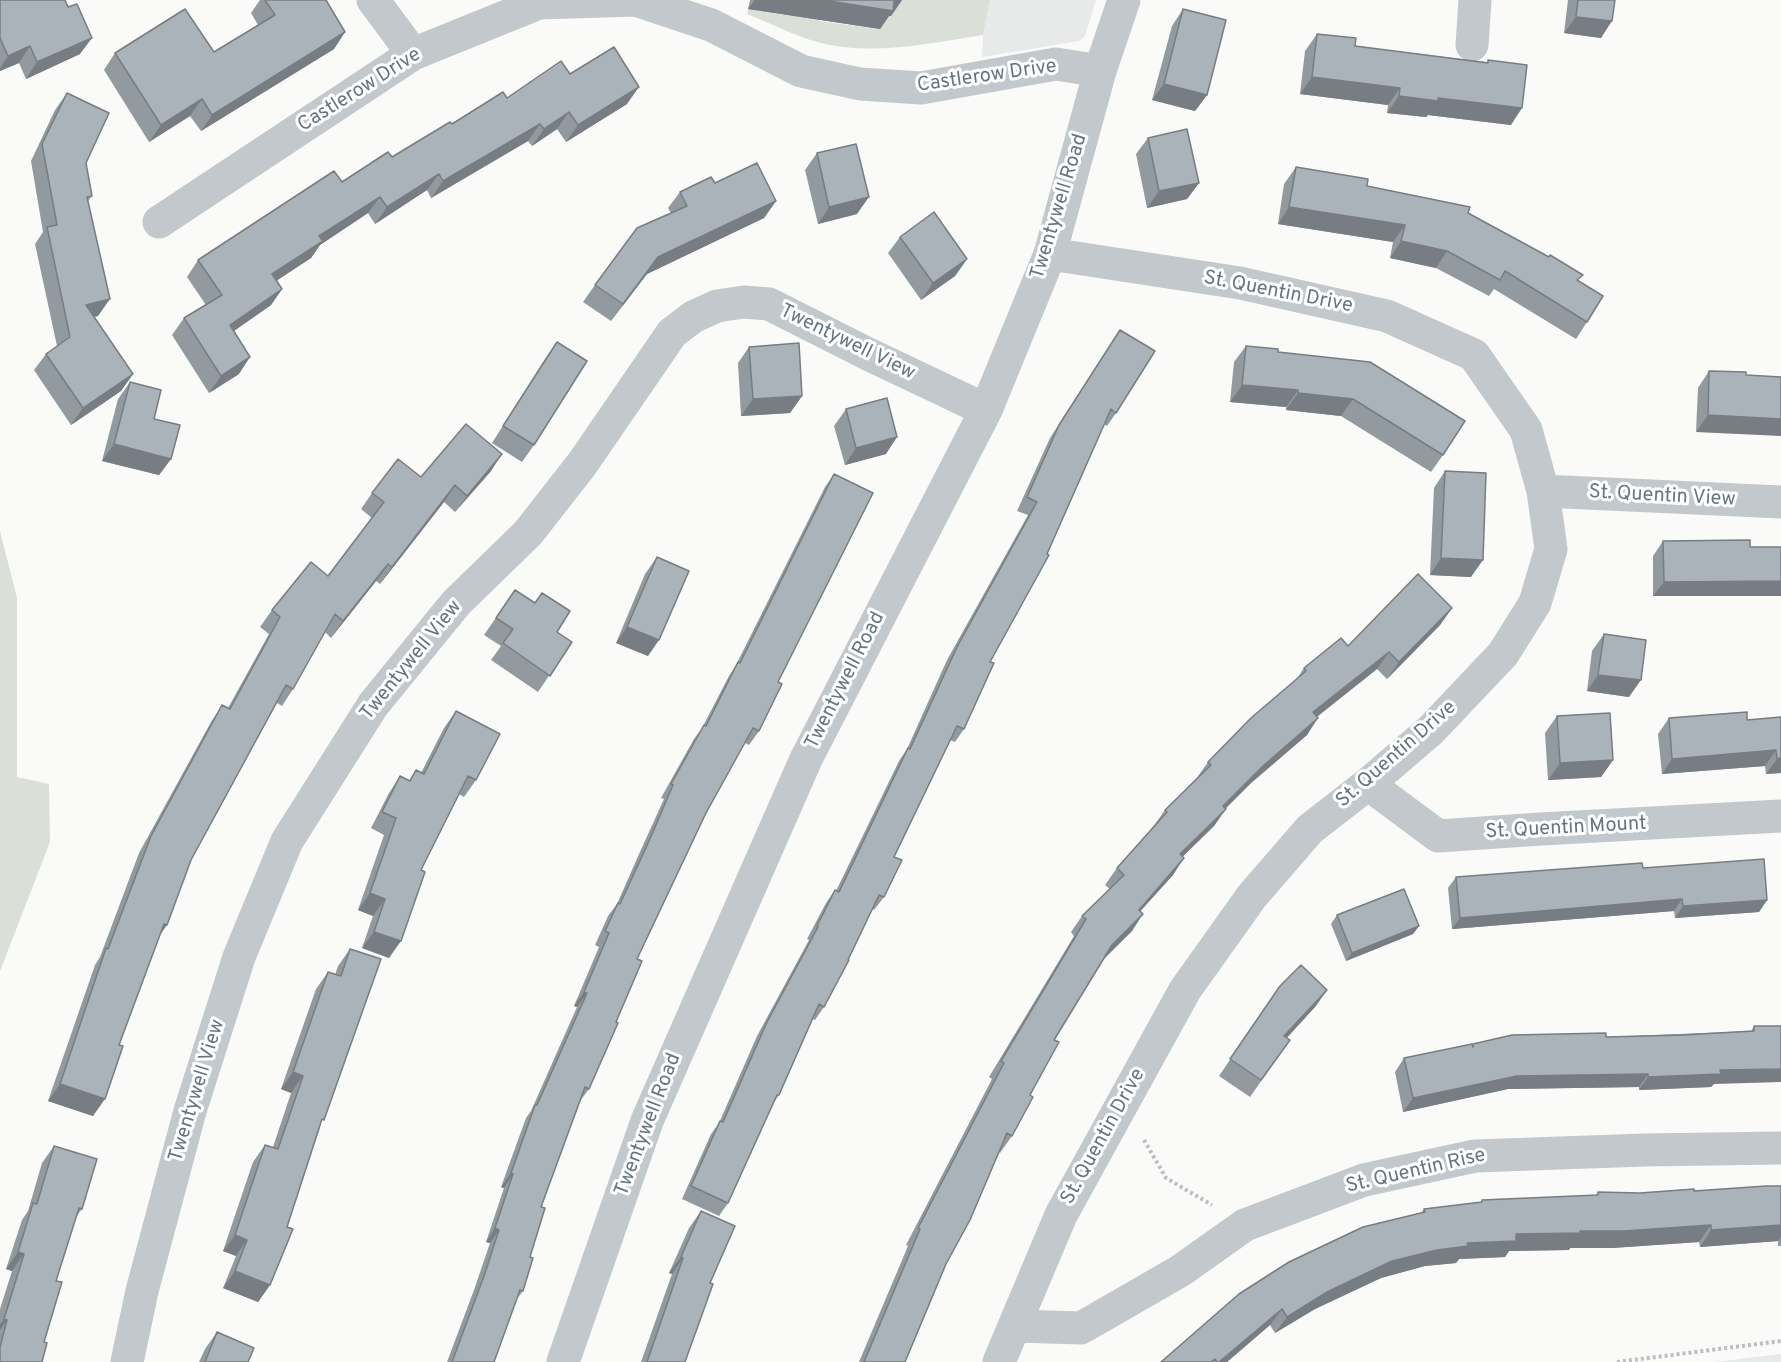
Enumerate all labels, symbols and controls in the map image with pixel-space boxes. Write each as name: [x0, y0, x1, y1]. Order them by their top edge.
street label: Castlerow Drive: [294, 44, 426, 138]
street label: Castlerow Drive: [916, 55, 1058, 99]
street label: Twentywell Road: [1026, 131, 1094, 283]
street label: St. Quentin Drive: [1201, 267, 1355, 319]
street label: Twentywell View: [775, 300, 919, 386]
street label: St. Quentin View: [1588, 481, 1736, 513]
street label: Twentywell View: [356, 596, 468, 726]
street label: Twentywell Road: [801, 608, 891, 754]
street label: St. Quentin Drive: [1332, 696, 1462, 814]
street label: St. Quentin Mount: [1485, 813, 1647, 845]
street label: Twentywell View: [165, 1017, 231, 1165]
street label: Twentywell Road: [611, 1050, 687, 1200]
street label: St. Quentin Drive: [1057, 1065, 1151, 1209]
street label: St. Quentin Rise: [1344, 1144, 1488, 1200]

